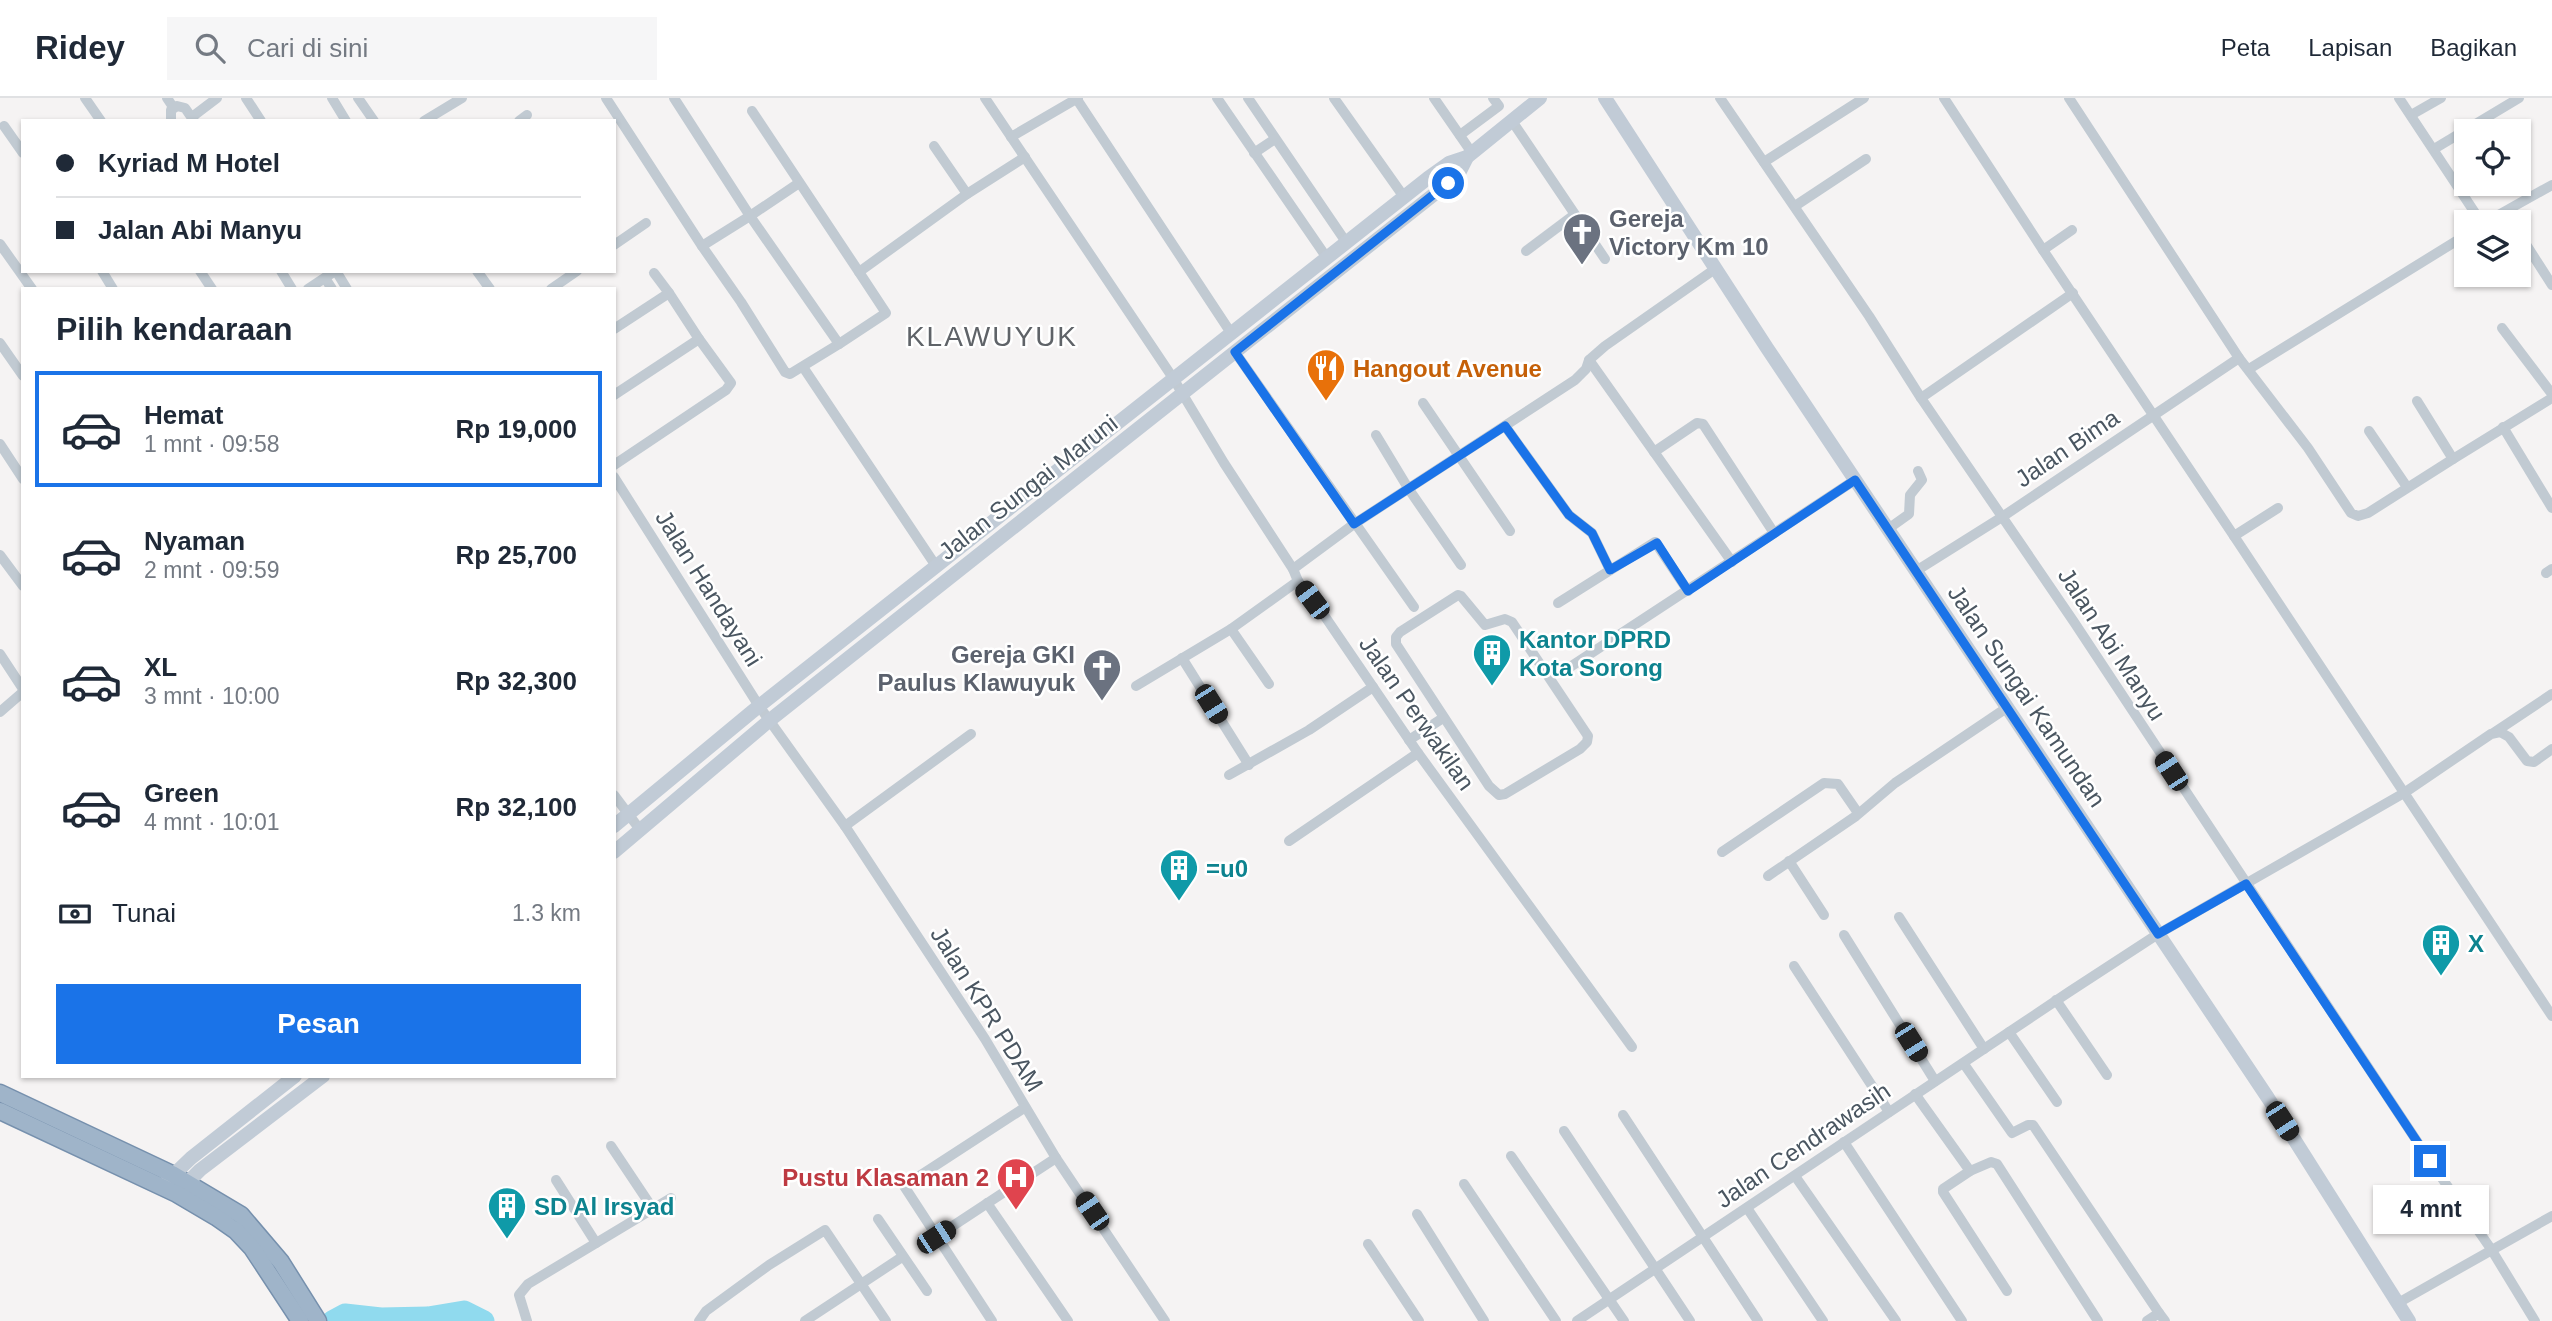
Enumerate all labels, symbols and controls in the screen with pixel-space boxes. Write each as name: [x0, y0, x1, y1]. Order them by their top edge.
search box: [167, 17, 657, 80]
text: Ridey: [35, 29, 125, 66]
icon: search: [191, 29, 229, 67]
text: Cari di sini: [247, 33, 368, 63]
text: Peta: [2221, 34, 2270, 61]
text: Lapisan: [2308, 34, 2392, 61]
text: Bagikan: [2430, 34, 2517, 61]
map controls: [2454, 119, 2531, 287]
button: locate: [2454, 119, 2531, 196]
text: Kyriad M Hotel: [98, 148, 280, 178]
route start: [1432, 167, 1464, 199]
place label: Gereja Victory Km 10: [1609, 205, 1769, 260]
button: layers: [2454, 210, 2531, 287]
church icon: Gereja Victory Km 10: [1561, 211, 1603, 266]
text: Jalan Abi Manyu: [98, 215, 302, 245]
text: Pilih kendaraan: [56, 311, 293, 347]
district label: KLAWUYUK: [906, 321, 1078, 352]
restaurant icon: Hangout Avenue: [1305, 347, 1347, 402]
place label: Hangout Avenue: [1353, 355, 1542, 382]
icon: car: [60, 398, 123, 461]
text: Hemat: [144, 400, 223, 430]
street label: Jalan Bima: [2010, 403, 2124, 492]
street label: Jalan Sungai Maruni: [933, 409, 1123, 565]
text: Rp 19,000: [456, 414, 577, 444]
text: 1 mnt · 09:58: [144, 431, 280, 457]
street label: Jalan Handayani: [650, 505, 768, 671]
icon: car: [60, 524, 123, 587]
text: Nyaman: [144, 526, 245, 556]
text: Rp 25,700: [456, 540, 577, 570]
text: 2 mnt · 09:59: [144, 557, 280, 583]
street label: Jalan Abi Manyu: [2053, 563, 2171, 725]
car: [1291, 577, 1334, 623]
street label: Jalan Sungai Kamundan: [1943, 580, 2111, 812]
place label: Kantor DPRD Kota Sorong: [1519, 626, 1671, 681]
street label: Jalan Perwakilan: [1354, 631, 1480, 795]
building icon: Kantor DPRD Kota Sorong: [1471, 632, 1513, 687]
place label: Gereja GKI Paulus Klawuyuk: [878, 641, 1076, 696]
church icon: Gereja GKI Paulus Klawuyuk: [1081, 647, 1123, 702]
icon: car: [60, 650, 123, 713]
text: XL: [144, 652, 177, 682]
text: Rp 32,300: [456, 666, 577, 696]
car: [1191, 681, 1232, 727]
text: 3 mnt · 10:00: [144, 683, 280, 709]
car: [2151, 748, 2192, 794]
icon: car: [60, 776, 123, 839]
text: Green: [144, 778, 219, 808]
text: Rp 32,100: [456, 792, 577, 822]
text: 4 mnt · 10:01: [144, 809, 280, 835]
building icon: =u0: [1158, 847, 1200, 902]
place label: =u0: [1206, 855, 1248, 882]
icon: cash: [56, 895, 94, 933]
text: Tunai: [112, 898, 176, 928]
text: 1.3 km: [512, 900, 581, 926]
street label: Jalan KPR PDAM: [925, 922, 1049, 1096]
building icon: X: [2420, 922, 2462, 977]
place label: X: [2468, 930, 2484, 957]
button: Pesan: [56, 984, 581, 1064]
car: [1891, 1019, 1932, 1065]
street label: Jalan Cendrawasih: [1711, 1077, 1895, 1213]
car: [2262, 1098, 2303, 1144]
route end: [2414, 1145, 2446, 1177]
hospital icon: Pustu Klasaman 2: [995, 1156, 1037, 1211]
place label: Pustu Klasaman 2: [782, 1164, 989, 1191]
building icon: SD Al Irsyad: [486, 1185, 528, 1240]
callout: 4 mnt: [2372, 1186, 2488, 1234]
car: [1072, 1188, 1113, 1234]
place label: SD Al Irsyad: [534, 1193, 675, 1220]
text: 4 mnt: [2400, 1196, 2462, 1222]
car: [913, 1217, 960, 1257]

